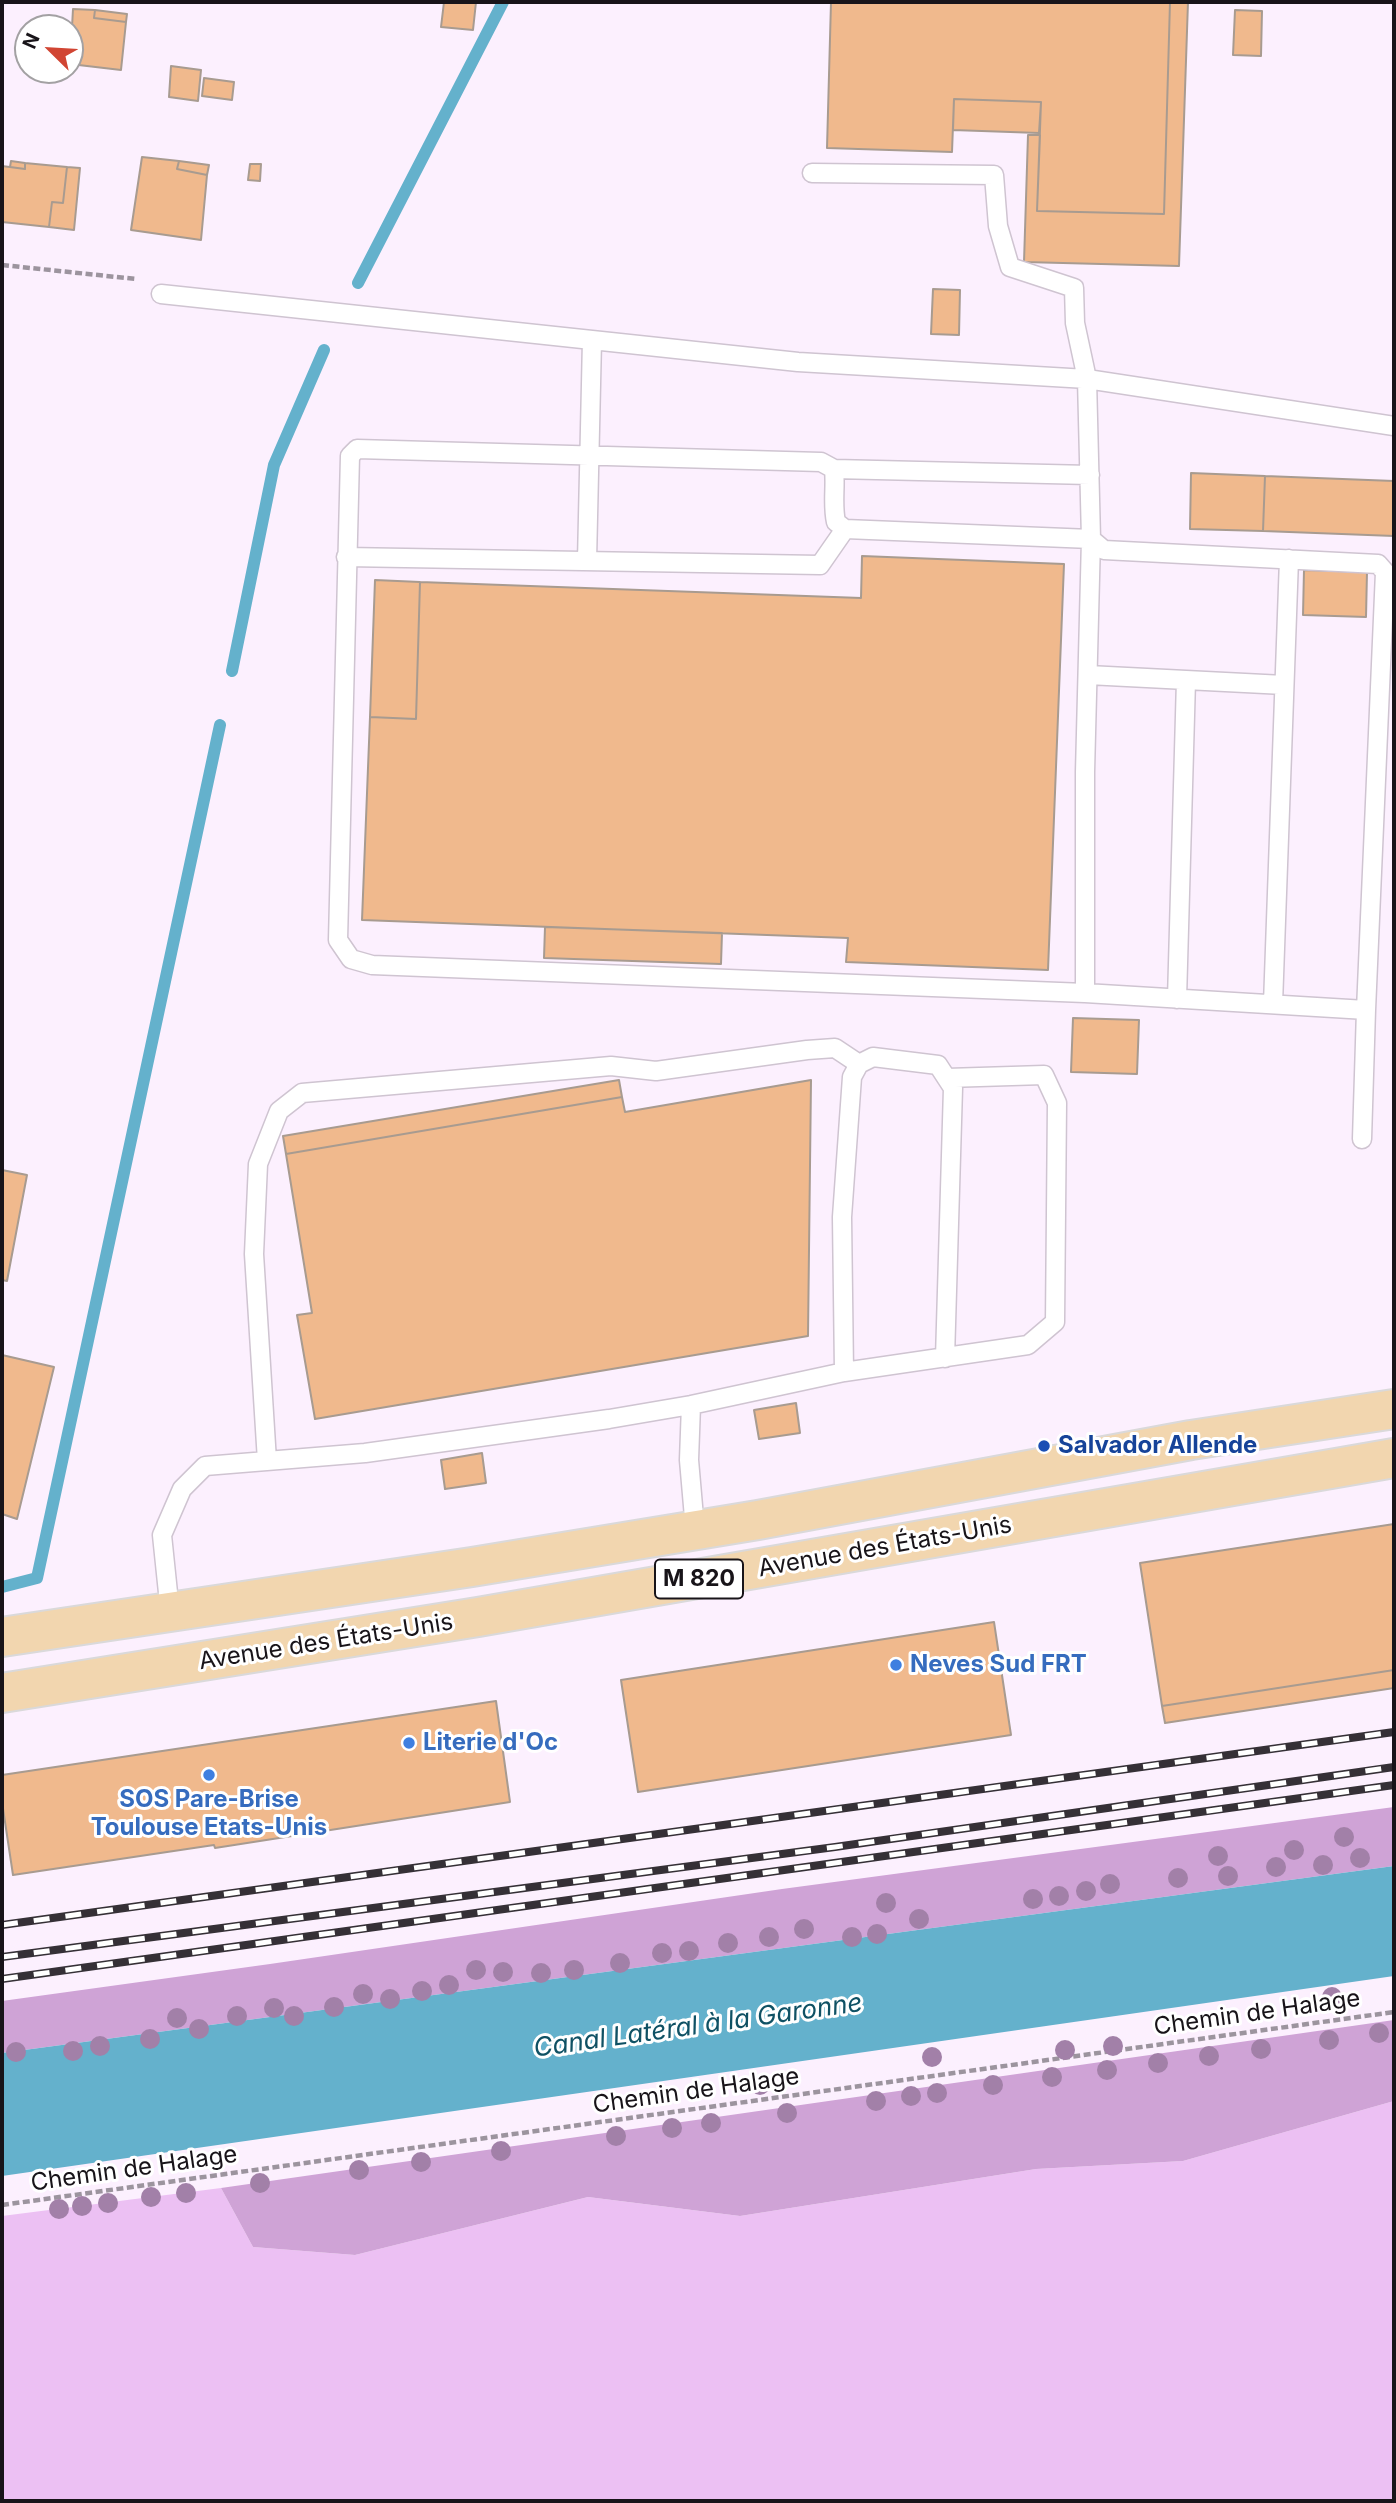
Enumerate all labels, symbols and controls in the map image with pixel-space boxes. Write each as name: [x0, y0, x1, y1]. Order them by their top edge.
north arrow: [14, 14, 84, 84]
text: N: [18, 30, 45, 52]
place label: Salvador Allende: [1058, 1432, 1257, 1460]
marker: Salvador Allende: [1036, 1438, 1052, 1454]
street label: Avenue des États-Unis: [756, 1511, 1014, 1583]
road number: M 820: [655, 1560, 743, 1598]
street label: Avenue des États-Unis: [197, 1608, 455, 1676]
place label: Neves Sud FRT: [910, 1651, 1087, 1679]
marker: Neves Sud FRT: [888, 1657, 904, 1673]
place label: Literie d'Oc: [423, 1729, 558, 1757]
marker: Literie d'Oc: [401, 1735, 417, 1751]
marker: SOS Pare-Brise Toulouse Etats-Unis: [201, 1767, 217, 1783]
place label: SOS Pare-Brise Toulouse Etats-Unis: [91, 1786, 327, 1842]
street label: Chemin de Halage: [1152, 1984, 1362, 2042]
water label: Canal Latéral à la Garonne: [532, 1987, 864, 2065]
street label: Chemin de Halage: [591, 2062, 801, 2120]
street label: Chemin de Halage: [29, 2140, 239, 2198]

